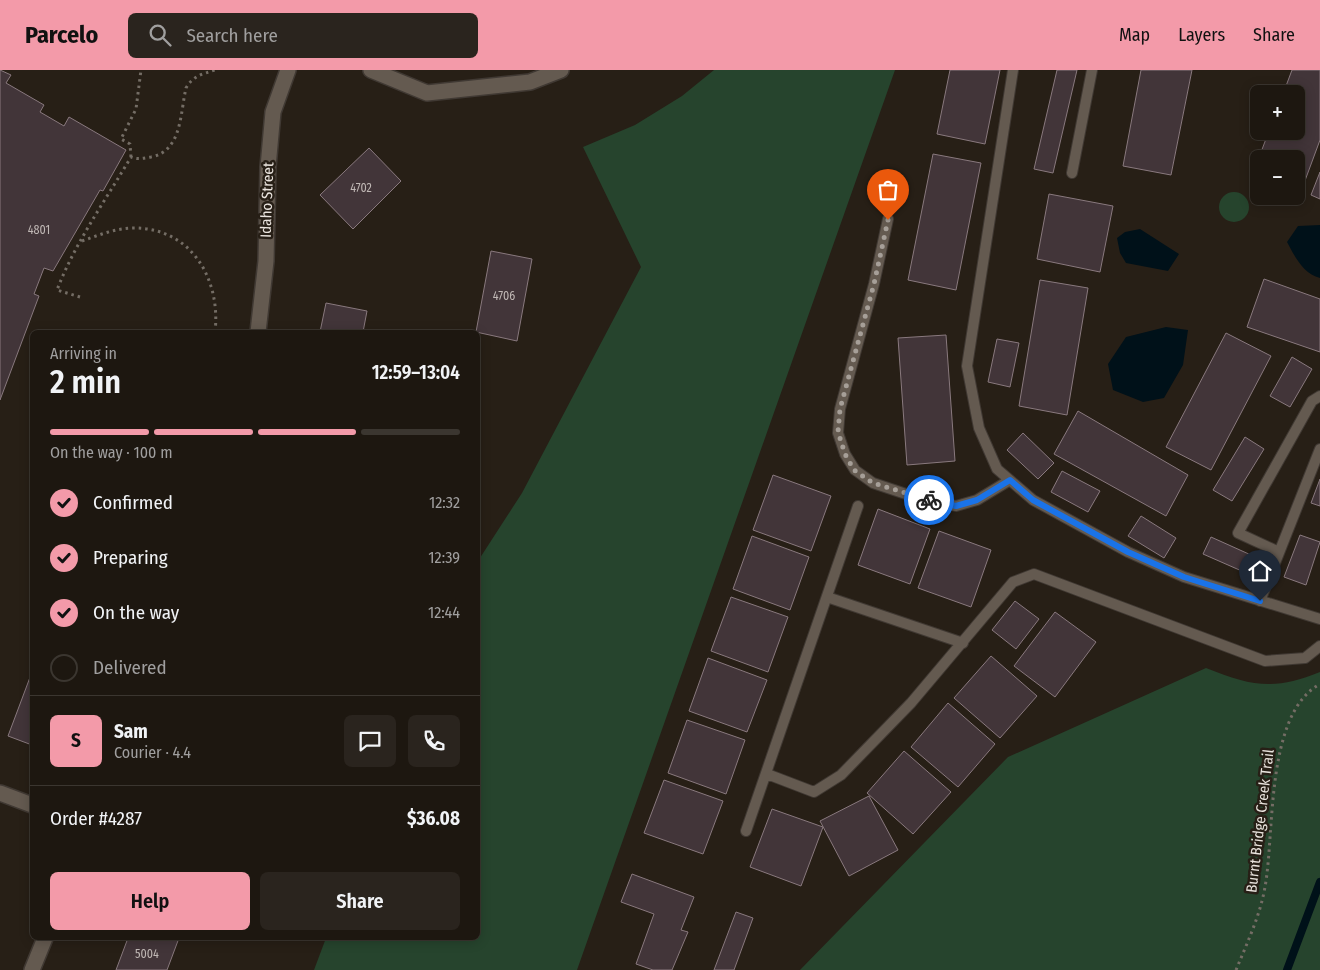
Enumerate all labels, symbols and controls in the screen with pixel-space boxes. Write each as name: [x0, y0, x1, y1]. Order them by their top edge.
search box: [128, 13, 478, 58]
text: Parcelo: [25, 21, 98, 49]
icon: search: [146, 21, 174, 49]
text: Search here: [186, 24, 278, 47]
text: Map: [1119, 24, 1150, 46]
text: Layers: [1178, 24, 1225, 46]
text: Share: [1253, 24, 1295, 46]
map controls: [1250, 85, 1305, 205]
button: +: [1250, 85, 1305, 140]
button: −: [1250, 150, 1305, 205]
street label: Idaho Street: [257, 162, 277, 238]
pin: [867, 169, 909, 220]
icon: bag: [874, 176, 902, 204]
house number: 4702: [350, 181, 372, 195]
house number: 4801: [28, 223, 50, 237]
house number: 4706: [493, 289, 515, 303]
text: Arriving in: [50, 344, 117, 363]
text: 12:59–13:04: [372, 361, 460, 384]
text: 2 min: [50, 363, 121, 401]
text: On the way · 100 m: [50, 443, 172, 462]
courier: [904, 475, 954, 525]
icon: bike: [915, 486, 943, 514]
icon: check: [50, 489, 78, 517]
text: Confirmed: [93, 491, 173, 514]
text: 12:32: [429, 493, 460, 512]
icon: check: [50, 544, 78, 572]
text: Preparing: [93, 546, 168, 569]
text: 12:39: [428, 548, 460, 567]
pin: [1239, 550, 1281, 601]
icon: home: [1246, 557, 1274, 585]
icon: check: [50, 599, 78, 627]
text: On the way: [93, 601, 179, 624]
text: 12:44: [428, 603, 460, 622]
text: Delivered: [93, 656, 167, 679]
button: chat: [344, 715, 396, 767]
button: phone: [408, 715, 460, 767]
text: Sam: [114, 720, 148, 743]
text: S: [71, 729, 81, 752]
text: Courier · 4.4: [114, 743, 191, 762]
street label: Burnt Bridge Creek Trail: [1242, 748, 1278, 894]
text: Order #4287: [50, 807, 142, 830]
text: $36.08: [407, 807, 460, 830]
button: Help: [50, 872, 250, 930]
button: Share: [260, 872, 460, 930]
house number: 5004: [135, 947, 159, 961]

